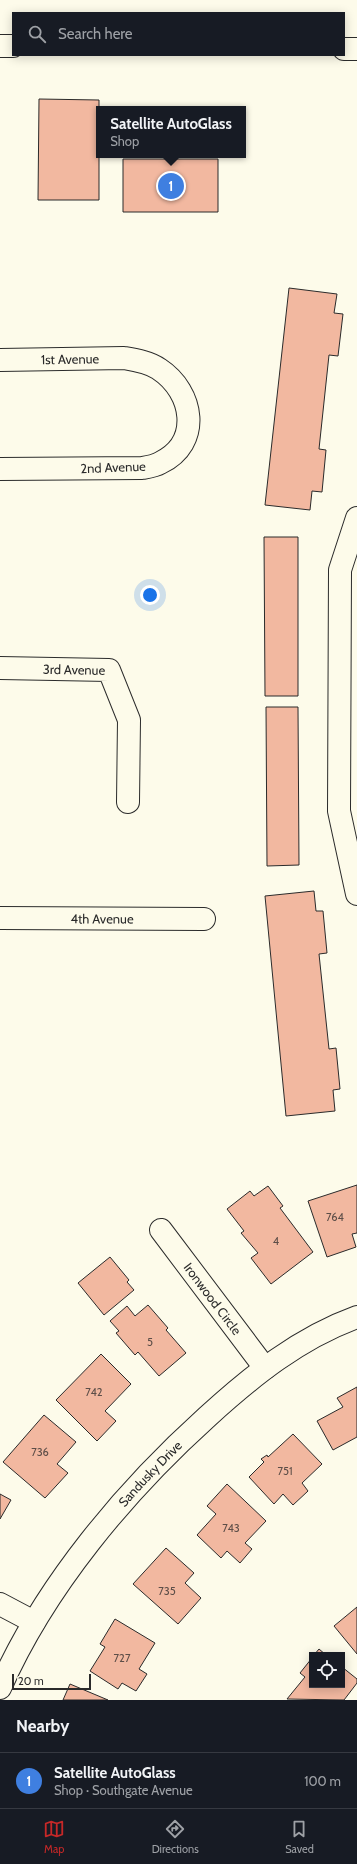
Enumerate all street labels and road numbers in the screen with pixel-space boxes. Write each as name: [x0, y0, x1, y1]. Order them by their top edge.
street label: 1st Avenue: [41, 350, 100, 367]
street label: 2nd Avenue: [80, 458, 146, 476]
street label: 3rd Avenue: [43, 661, 106, 678]
street label: 4th Avenue: [70, 910, 134, 927]
street label: Ironwood Circle: [180, 1260, 245, 1338]
street label: Sandusky Drive: [115, 1437, 185, 1510]

